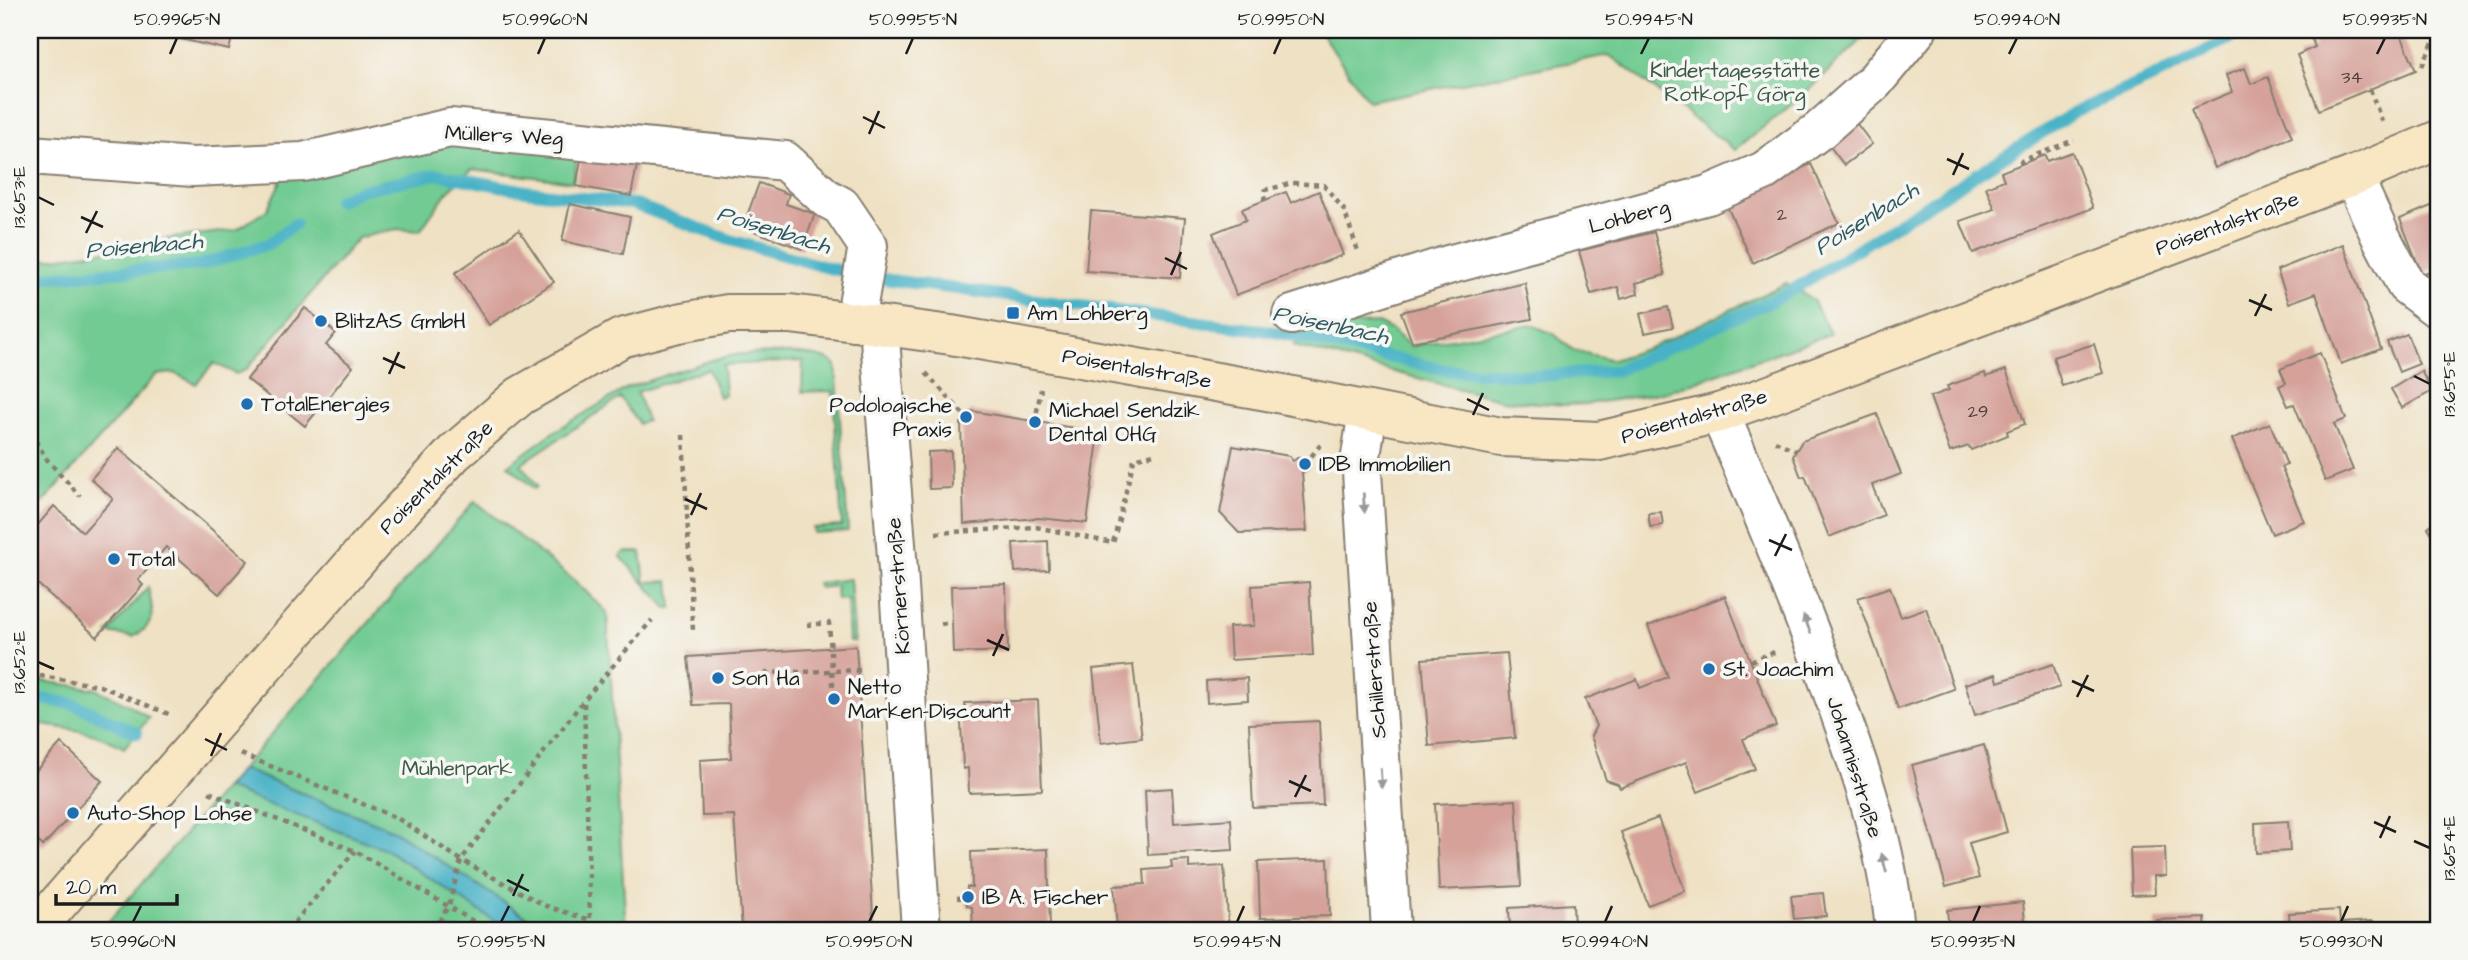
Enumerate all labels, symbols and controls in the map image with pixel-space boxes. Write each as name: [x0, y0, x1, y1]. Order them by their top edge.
text: 50.9965°N: [134, 7, 220, 32]
text: 50.9960°N: [502, 7, 588, 32]
text: 50.9955°N: [869, 7, 957, 32]
text: 50.9950°N: [1238, 7, 1324, 32]
text: 50.9945°N: [1605, 7, 1693, 32]
text: 50.9940°N: [1974, 7, 2060, 32]
text: 50.9935°N: [2343, 7, 2427, 32]
park label: Kindertagesstätte Rotkopf Görg: [1650, 56, 1820, 111]
house number: 34: [2341, 65, 2363, 90]
street label: Müllers Weg: [444, 118, 564, 155]
text: 13.653°E: [7, 166, 32, 228]
water label: Poisenbach: [1808, 173, 1926, 263]
street label: Poisentalstraße: [2151, 184, 2303, 263]
street label: Lohberg: [1586, 192, 1673, 243]
water label: Poisenbach: [713, 198, 836, 263]
house number: 2: [1777, 202, 1788, 227]
water label: Poisenbach: [84, 225, 205, 267]
water label: Poisenbach: [1270, 297, 1393, 353]
place label: Am Lohberg: [1027, 299, 1148, 330]
marker: Am Lohberg: [1005, 305, 1021, 321]
place label: BlitzAS GmbH: [335, 307, 466, 336]
marker: BlitzAS GmbH: [313, 313, 329, 329]
street label: Poisentalstraße: [1060, 341, 1214, 396]
text: 13.655°E: [2437, 351, 2462, 417]
street label: Poisentalstraße: [1618, 382, 1771, 451]
place label: TotalEnergies: [261, 390, 390, 421]
place label: Podologische Praxis: [830, 391, 952, 444]
marker: TotalEnergies: [239, 396, 255, 412]
place label: Michael Sendzik Dental OHG: [1049, 396, 1200, 449]
house number: 29: [1968, 399, 1988, 424]
marker: Podologische Praxis: [958, 409, 974, 425]
street label: Poisentalstraße: [373, 414, 500, 541]
marker: Michael Sendzik Dental OHG: [1027, 414, 1043, 430]
place label: IDB Immobilien: [1319, 450, 1450, 479]
marker: IDB Immobilien: [1297, 456, 1313, 472]
one-way arrow: [1358, 492, 1369, 514]
street label: Körnerstraße: [879, 517, 918, 655]
place label: Total: [128, 545, 175, 574]
marker: Total: [106, 551, 122, 567]
street label: Schillerstraße: [1355, 600, 1394, 740]
one-way arrow: [1801, 613, 1812, 634]
text: 13.652°E: [7, 630, 32, 693]
place label: St. Joachim: [1723, 655, 1834, 684]
marker: St. Joachim: [1701, 661, 1717, 677]
place label: Son Ha: [732, 664, 800, 693]
marker: Son Ha: [710, 670, 726, 686]
place label: Netto Marken-Discount: [848, 673, 1012, 726]
marker: Netto Marken-Discount: [826, 691, 842, 707]
street label: Johannisstraße: [1819, 693, 1890, 841]
park label: Mühlenpark: [402, 754, 512, 784]
one-way arrow: [1376, 768, 1387, 790]
place label: Auto-Shop Lohse: [87, 799, 252, 829]
marker: Auto-Shop Lohse: [65, 805, 81, 821]
text: 13.654°E: [2437, 815, 2462, 880]
one-way arrow: [1878, 852, 1889, 874]
scale bar: [56, 862, 177, 906]
text: 20 m: [66, 873, 117, 902]
place label: IB A. Fischer: [982, 883, 1109, 912]
marker: IB A. Fischer: [960, 889, 976, 905]
text: 50.9960°N: [90, 929, 176, 954]
text: 50.9955°N: [457, 929, 545, 954]
text: 50.9950°N: [826, 929, 912, 954]
text: 50.9945°N: [1193, 929, 1281, 954]
text: 50.9940°N: [1562, 929, 1648, 954]
text: 50.9935°N: [1931, 929, 2015, 954]
text: 50.9930°N: [2300, 929, 2382, 954]

